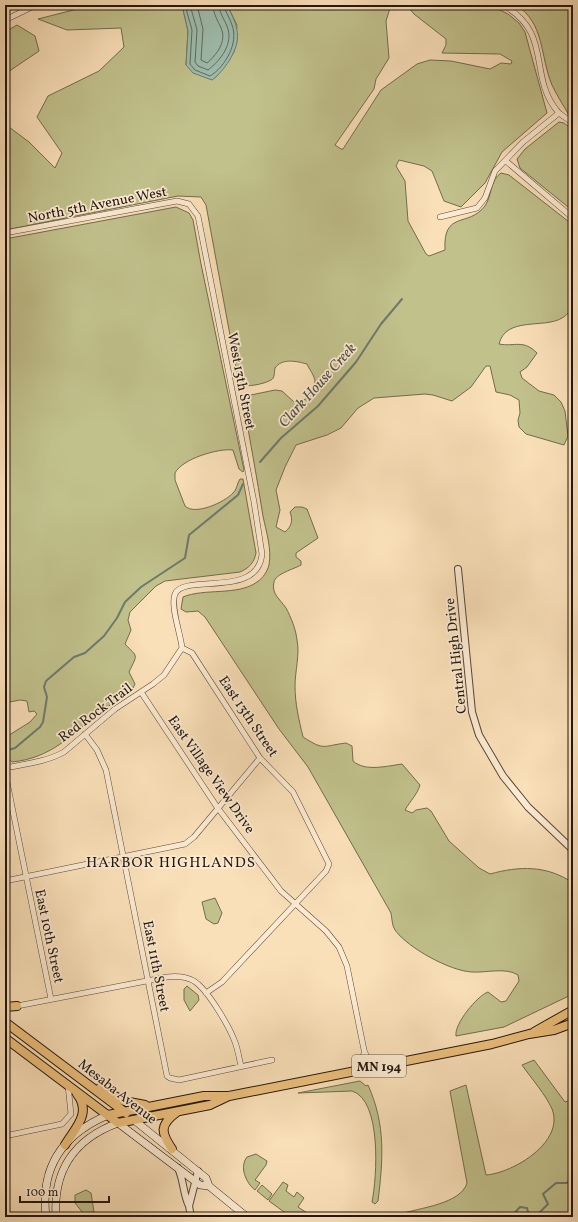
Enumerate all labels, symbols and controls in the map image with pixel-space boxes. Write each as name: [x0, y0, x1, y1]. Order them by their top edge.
street label: North 5th Avenue West: [26, 183, 168, 228]
street label: West 13th Street: [222, 331, 259, 432]
water label: Clark House Creek: [274, 339, 362, 433]
street label: Central High Drive: [441, 597, 472, 715]
street label: East 13th Street: [213, 672, 282, 761]
street label: Red Rock Trail: [55, 679, 137, 747]
street label: East Village View Drive: [163, 712, 259, 838]
district label: HARBOR HIGHLANDS: [86, 853, 256, 874]
street label: East 10th Street: [29, 888, 68, 985]
street label: East 11th Street: [137, 919, 174, 1014]
street label: Mesaba Avenue: [74, 1055, 161, 1129]
road number: MN 194: [352, 1055, 406, 1077]
scale bar: [20, 1178, 109, 1204]
text: 100 m: [26, 1185, 59, 1201]

